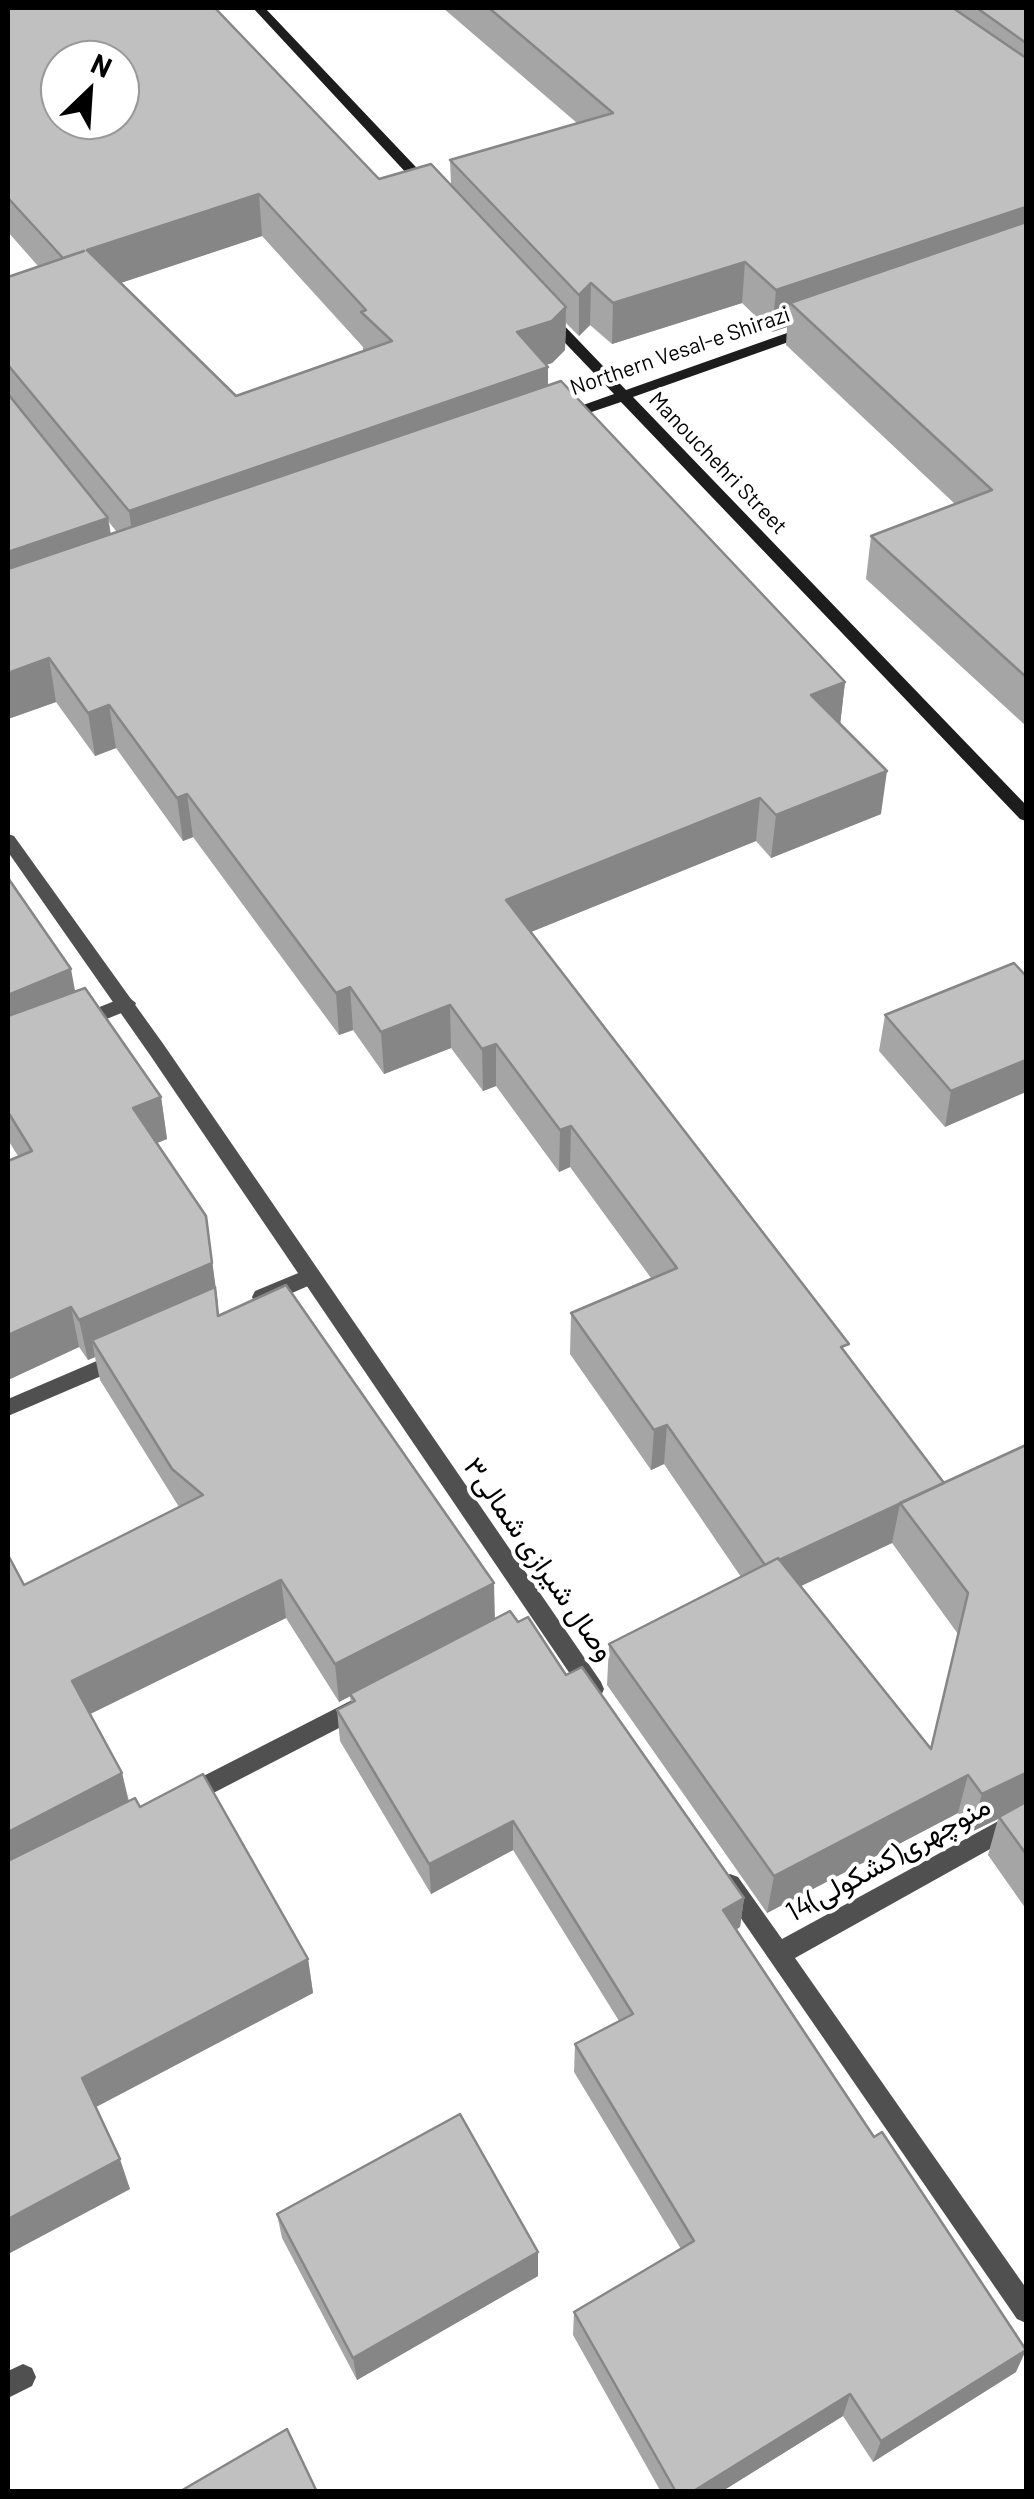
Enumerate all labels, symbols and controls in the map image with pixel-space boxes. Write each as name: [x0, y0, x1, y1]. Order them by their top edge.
north arrow: [40, 40, 140, 140]
text: N: [86, 45, 117, 84]
street label: Northern Vesal-e Shirazi: [567, 301, 793, 401]
street label: Manouchehri Street: [643, 386, 793, 540]
street label: وصال شیرازی شمالی۳: [456, 1451, 622, 1667]
street label: 14منوچهری(کشکولی): [780, 1789, 996, 1929]

